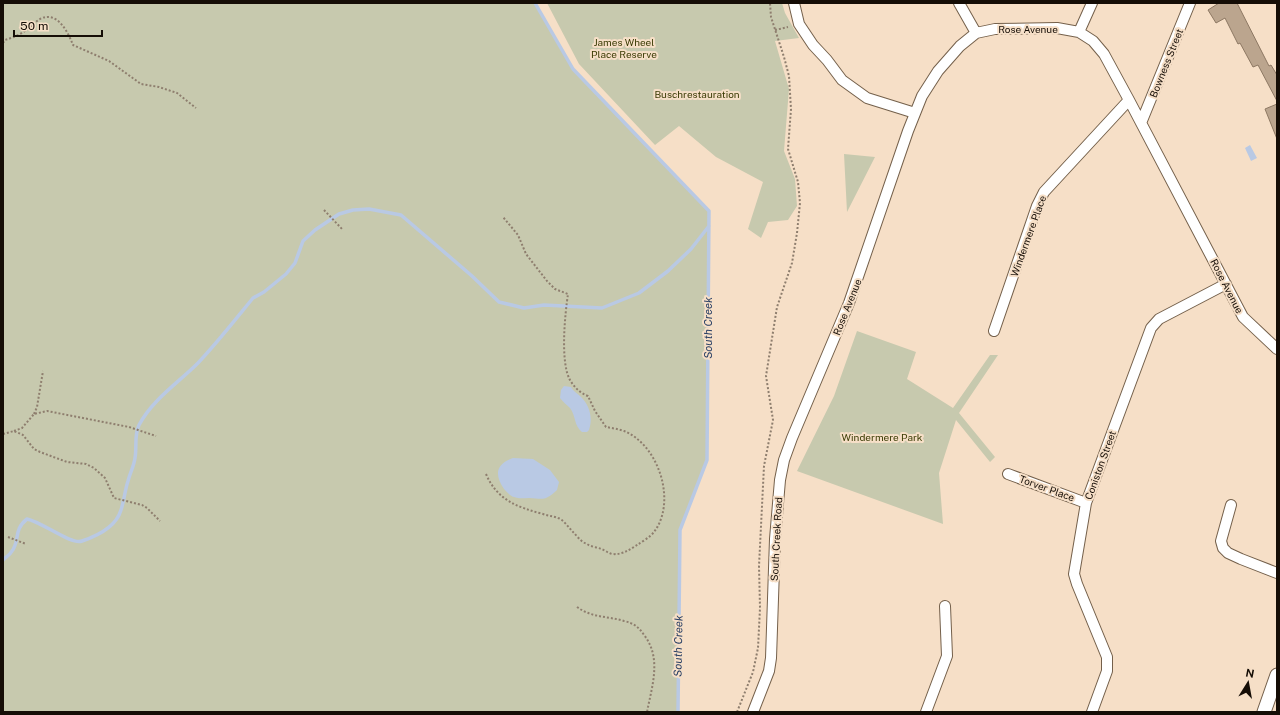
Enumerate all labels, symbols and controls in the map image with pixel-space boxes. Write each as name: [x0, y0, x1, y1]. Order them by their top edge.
scale bar: [14, 12, 102, 38]
text: 50 m: [20, 19, 48, 33]
street label: Rose Avenue: [998, 23, 1058, 35]
street label: Bowness Street: [1147, 27, 1185, 99]
park label: James Wheel Place Reserve: [591, 36, 657, 60]
park label: Buschrestauration: [654, 88, 740, 100]
street label: Windermere Place: [1008, 193, 1048, 278]
street label: Rose Avenue: [1208, 257, 1246, 316]
street label: Rose Avenue: [830, 277, 864, 337]
water label: South Creek: [702, 297, 714, 359]
street label: Coniston Street: [1082, 429, 1118, 501]
park label: Windermere Park: [842, 431, 923, 443]
street label: Torver Place: [1018, 472, 1077, 504]
street label: South Creek Road: [768, 497, 784, 581]
water label: South Creek: [671, 615, 685, 677]
north arrow: [1228, 663, 1268, 703]
text: N: [1245, 666, 1255, 680]

